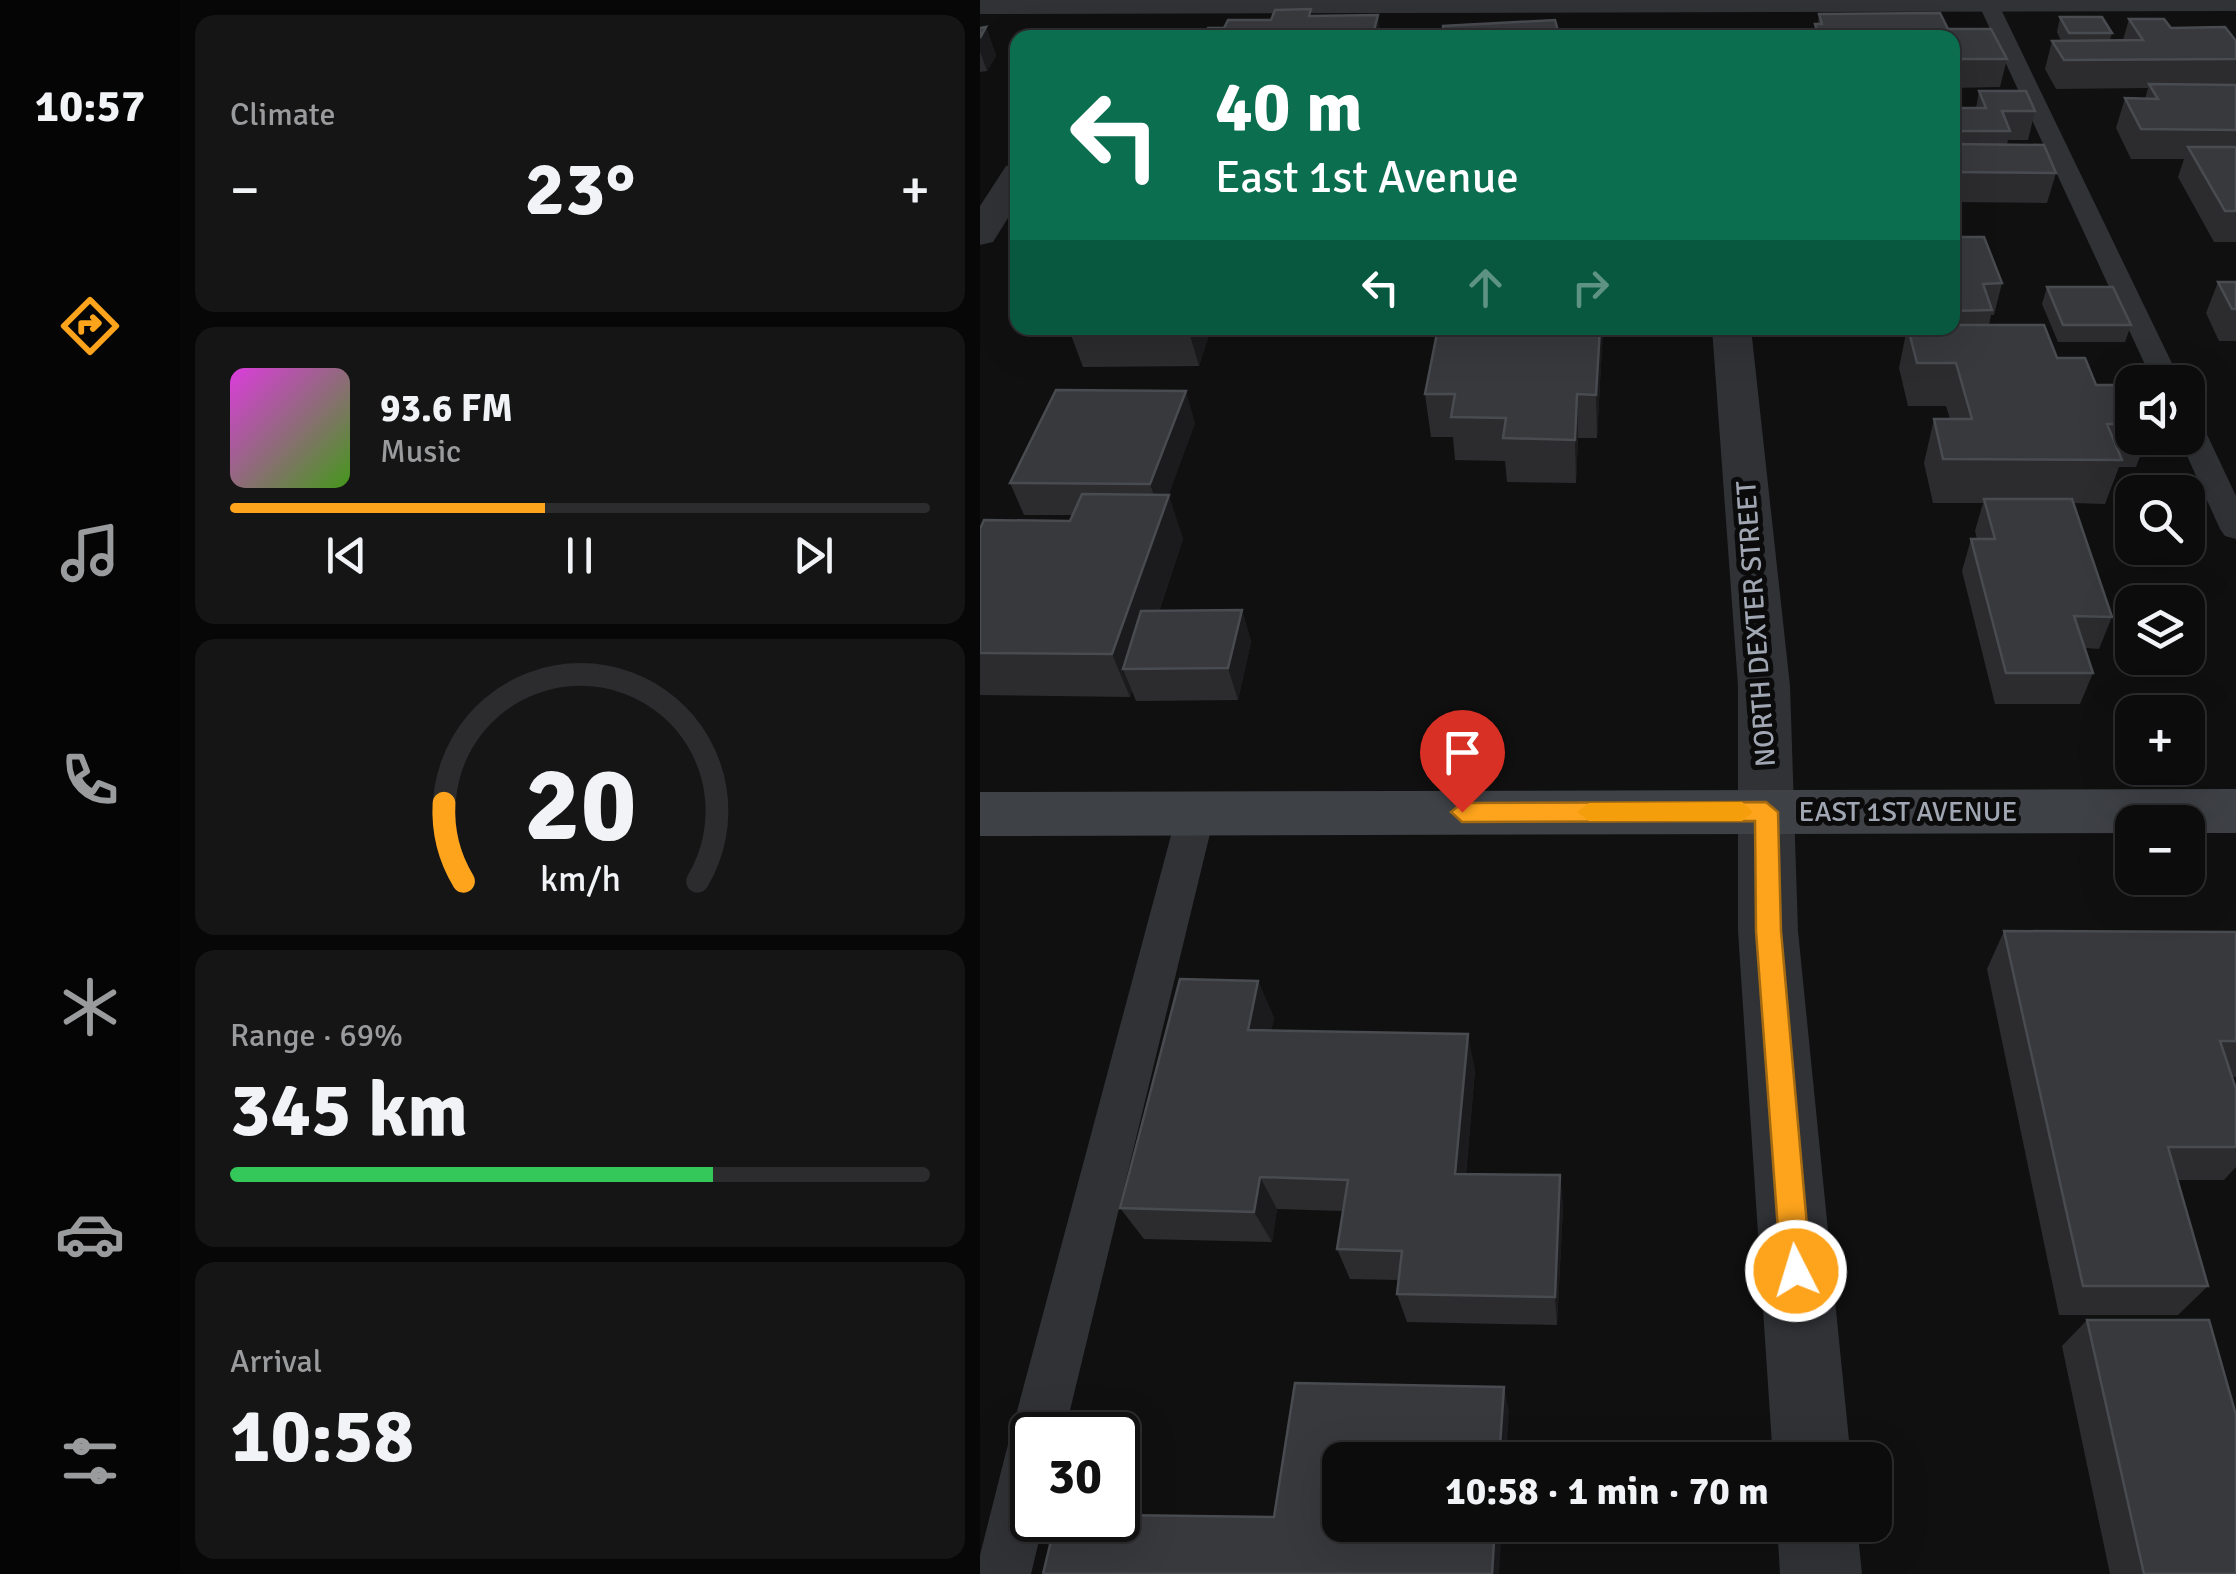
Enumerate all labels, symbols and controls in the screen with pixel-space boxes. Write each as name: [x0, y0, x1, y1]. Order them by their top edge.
text: 40 m: [1215, 64, 1363, 150]
icon: left: [1050, 70, 1180, 200]
text: 10:57: [35, 79, 145, 134]
text: Climate: [230, 95, 336, 134]
text: 23°: [525, 143, 636, 236]
text: East 1st Avenue: [1215, 150, 1519, 205]
text: −: [230, 156, 260, 224]
text: +: [900, 156, 930, 224]
icon: left: [1353, 260, 1408, 315]
icon: ahead: [1458, 260, 1513, 315]
icon: right: [1563, 260, 1618, 315]
icon: directions: [55, 291, 125, 361]
map controls: [2115, 365, 2205, 895]
button: sound: [2115, 365, 2205, 455]
text: 93.6 FM: [380, 385, 513, 432]
text: Music: [380, 432, 461, 471]
button: search: [2115, 475, 2205, 565]
street label: NORTH DEXTER STREET: [1729, 480, 1783, 768]
icon: music: [55, 518, 125, 588]
icon: previous: [319, 528, 374, 583]
icon: pause: [552, 528, 607, 583]
icon: next: [786, 528, 841, 583]
button: layers: [2115, 585, 2205, 675]
button: +: [2115, 695, 2205, 785]
pin: [1420, 710, 1505, 813]
icon: arrive: [1435, 725, 1490, 780]
text: 20: [524, 741, 636, 869]
icon: phone: [55, 745, 125, 815]
street label: EAST 1ST AVENUE: [1799, 795, 2017, 829]
button: −: [2115, 805, 2205, 895]
text: km/h: [540, 857, 620, 901]
icon: climate: [55, 972, 125, 1042]
text: Range · 69%: [230, 1016, 403, 1055]
text: 345 km: [230, 1064, 468, 1157]
icon: car: [55, 1199, 125, 1269]
position arrow: [1744, 1219, 1848, 1323]
text: Arrival: [230, 1342, 322, 1381]
text: 10:58: [230, 1390, 414, 1483]
speed limit sign: 30: [1010, 1412, 1140, 1542]
icon: filters: [55, 1426, 125, 1496]
text: 10:58 · 1 min · 70 m: [1445, 1468, 1769, 1515]

